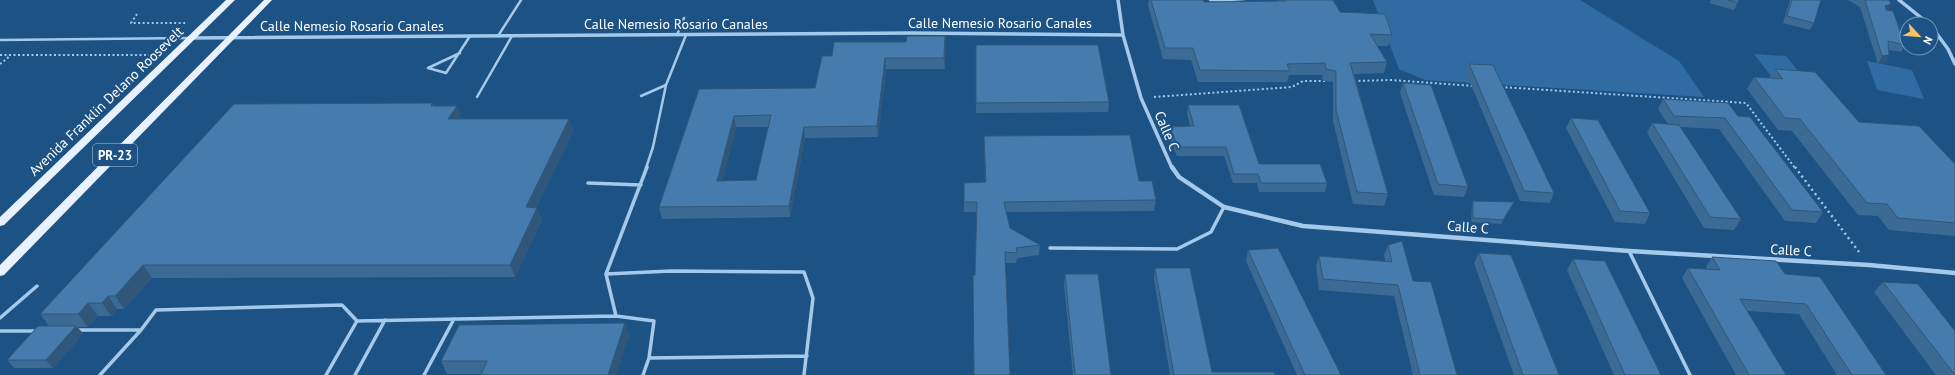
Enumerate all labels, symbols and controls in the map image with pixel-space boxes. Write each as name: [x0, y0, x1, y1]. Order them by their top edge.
street label: Calle Nemesio Rosario Canales: [908, 14, 1092, 32]
street label: Calle Nemesio Rosario Canales: [584, 15, 768, 33]
north arrow: [1899, 16, 1939, 56]
street label: Calle Nemesio Rosario Canales: [260, 17, 444, 35]
street label: Avenida Franklin Delano Roosevelt: [25, 22, 187, 180]
text: N: [1920, 34, 1936, 47]
street label: Calle C: [1151, 108, 1183, 154]
road number: PR-23: [93, 144, 137, 166]
street label: Calle C: [1447, 217, 1489, 237]
street label: Calle C: [1770, 240, 1812, 260]

